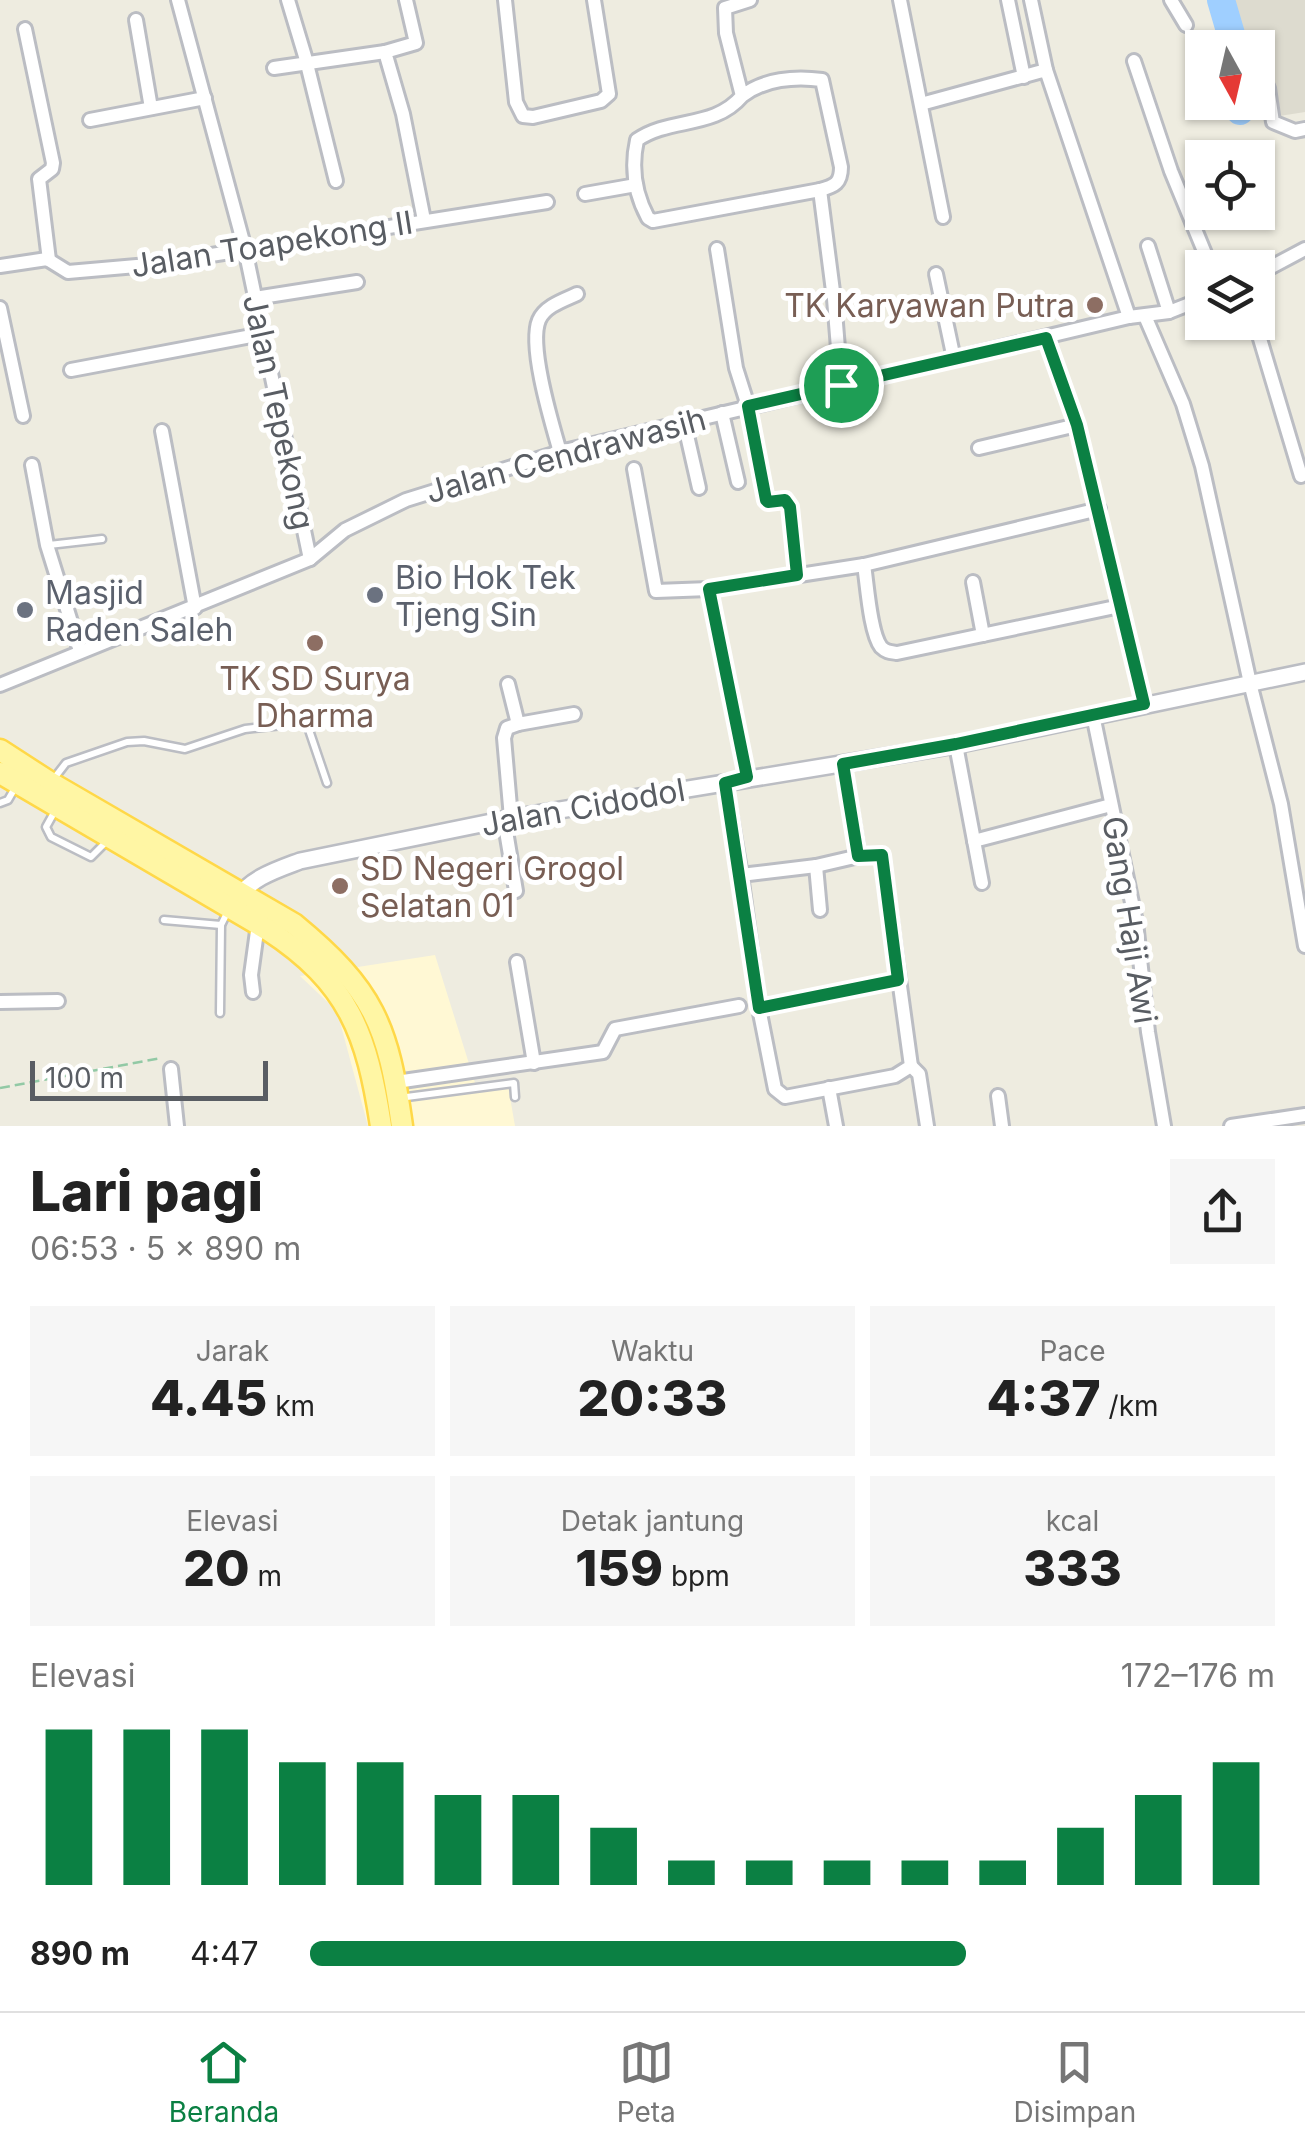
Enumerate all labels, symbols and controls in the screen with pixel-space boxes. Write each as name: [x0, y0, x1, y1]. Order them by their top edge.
north arrow: [1185, 30, 1275, 120]
map controls: [1185, 30, 1275, 340]
button: locate: [1185, 140, 1275, 230]
street label: Jalan Toapekong II: [128, 202, 416, 286]
button: layers: [1185, 250, 1275, 340]
place label: TK Karyawan Putra: [784, 286, 1075, 325]
street label: Jalan Tepekong: [235, 291, 323, 533]
marker: TK Karyawan Putra: [1084, 294, 1106, 316]
pin: [799, 343, 884, 428]
icon: arrive: [814, 358, 869, 413]
street label: Jalan Cendrawasih: [422, 399, 710, 511]
place label: Bio Hok Tek Tjeng Sin: [395, 558, 576, 634]
place label: Masjid Raden Saleh: [45, 573, 233, 649]
marker: Bio Hok Tek Tjeng Sin: [364, 584, 386, 606]
marker: Masjid Raden Saleh: [14, 599, 36, 621]
marker: TK SD Surya Dharma: [304, 632, 326, 654]
place label: TK SD Surya Dharma: [219, 659, 411, 735]
street label: Jalan Cidodol: [478, 770, 688, 844]
street label: Gang Haji Awi: [1094, 814, 1166, 1026]
place label: SD Negeri Grogol Selatan 01: [360, 849, 624, 925]
marker: SD Negeri Grogol Selatan 01: [329, 875, 351, 897]
scale bar: [30, 1056, 268, 1100]
text: 100 m: [45, 1061, 124, 1095]
text: Lari pagi: [30, 1158, 263, 1224]
button: share: [1170, 1159, 1275, 1264]
text: 06:53 · 5 × 890 m: [30, 1229, 301, 1268]
text: Jarak: [196, 1334, 269, 1368]
text: Waktu: [611, 1334, 694, 1368]
text: Pace: [1040, 1334, 1105, 1368]
text: 4.45: [150, 1368, 267, 1428]
text: 20:33: [578, 1368, 727, 1428]
text: 4:37: [986, 1368, 1101, 1428]
text: km: [267, 1389, 315, 1423]
text: /km: [1101, 1389, 1159, 1423]
text: Elevasi: [186, 1504, 279, 1538]
text: Detak jantung: [561, 1504, 744, 1538]
text: kcal: [1046, 1504, 1099, 1538]
text: 20: [183, 1538, 250, 1598]
text: 159: [575, 1538, 663, 1598]
text: 333: [1023, 1538, 1122, 1598]
text: m: [250, 1559, 282, 1593]
text: bpm: [663, 1559, 730, 1593]
text: Elevasi: [30, 1656, 135, 1695]
text: 172–176 m: [1121, 1656, 1275, 1695]
text: 890 m: [30, 1934, 130, 1973]
text: 4:47: [190, 1934, 259, 1973]
tab: Beranda: [169, 2035, 279, 2129]
tab: Peta: [617, 2035, 676, 2129]
tab: Disimpan: [1013, 2035, 1136, 2129]

